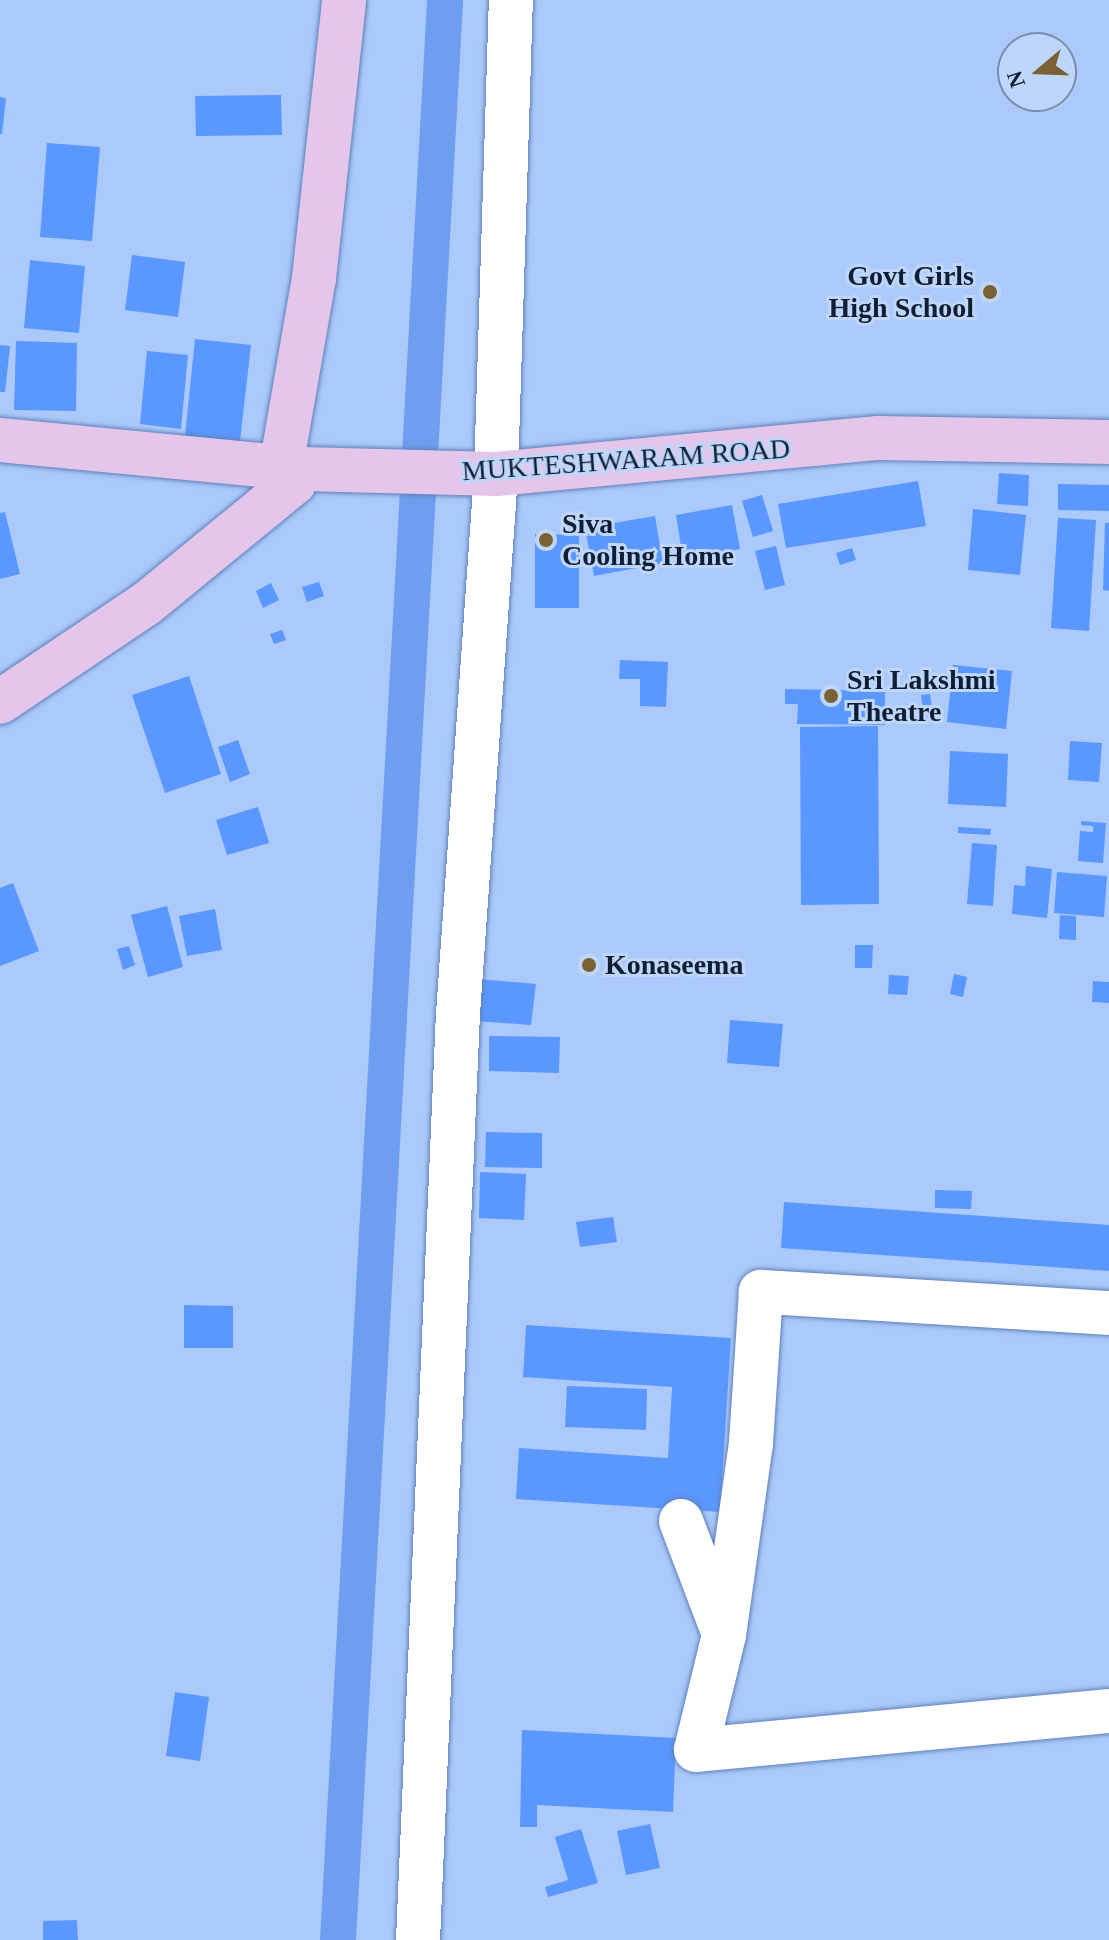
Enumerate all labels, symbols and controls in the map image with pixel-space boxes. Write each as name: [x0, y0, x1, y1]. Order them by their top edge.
north arrow: [997, 32, 1077, 112]
text: N: [1001, 68, 1030, 91]
place label: Govt Girls High School: [829, 259, 974, 325]
marker: Govt Girls High School: [981, 283, 999, 301]
street label: MUKTESHWARAM ROAD: [461, 432, 791, 488]
place label: Siva Cooling Home: [562, 507, 734, 573]
marker: Siva Cooling Home: [537, 531, 555, 549]
place label: Sri Lakshmi Theatre: [847, 663, 996, 729]
marker: Sri Lakshmi Theatre: [822, 687, 840, 705]
place label: Konaseema: [605, 948, 743, 982]
marker: Konaseema: [580, 956, 598, 974]

